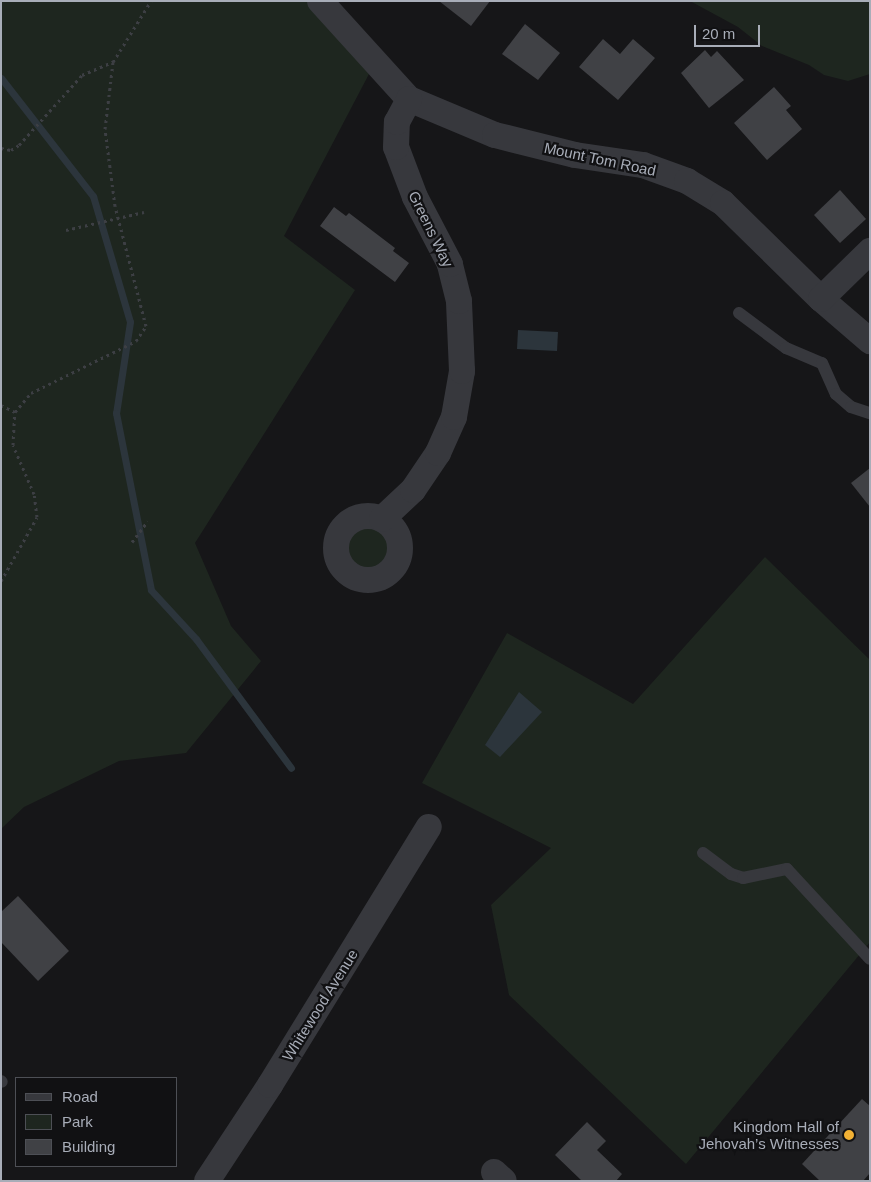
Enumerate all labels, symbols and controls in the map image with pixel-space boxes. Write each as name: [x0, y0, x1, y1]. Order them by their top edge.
scale bar: [696, 15, 762, 47]
text: 20 m: [702, 25, 735, 42]
street label: Mount Tom Road: [542, 138, 658, 180]
street label: Greens Way: [405, 188, 457, 270]
street label: Whitewood Avenue: [278, 946, 362, 1064]
legend: [15, 1077, 178, 1167]
text: Road: [62, 1088, 98, 1105]
text: Park: [62, 1113, 93, 1130]
place label: Kingdom Hall of Jehovah’s Witnesses: [698, 1117, 839, 1152]
marker: Kingdom Hall of Jehovah’s Witnesses: [843, 1129, 855, 1141]
text: Building: [62, 1138, 115, 1155]

